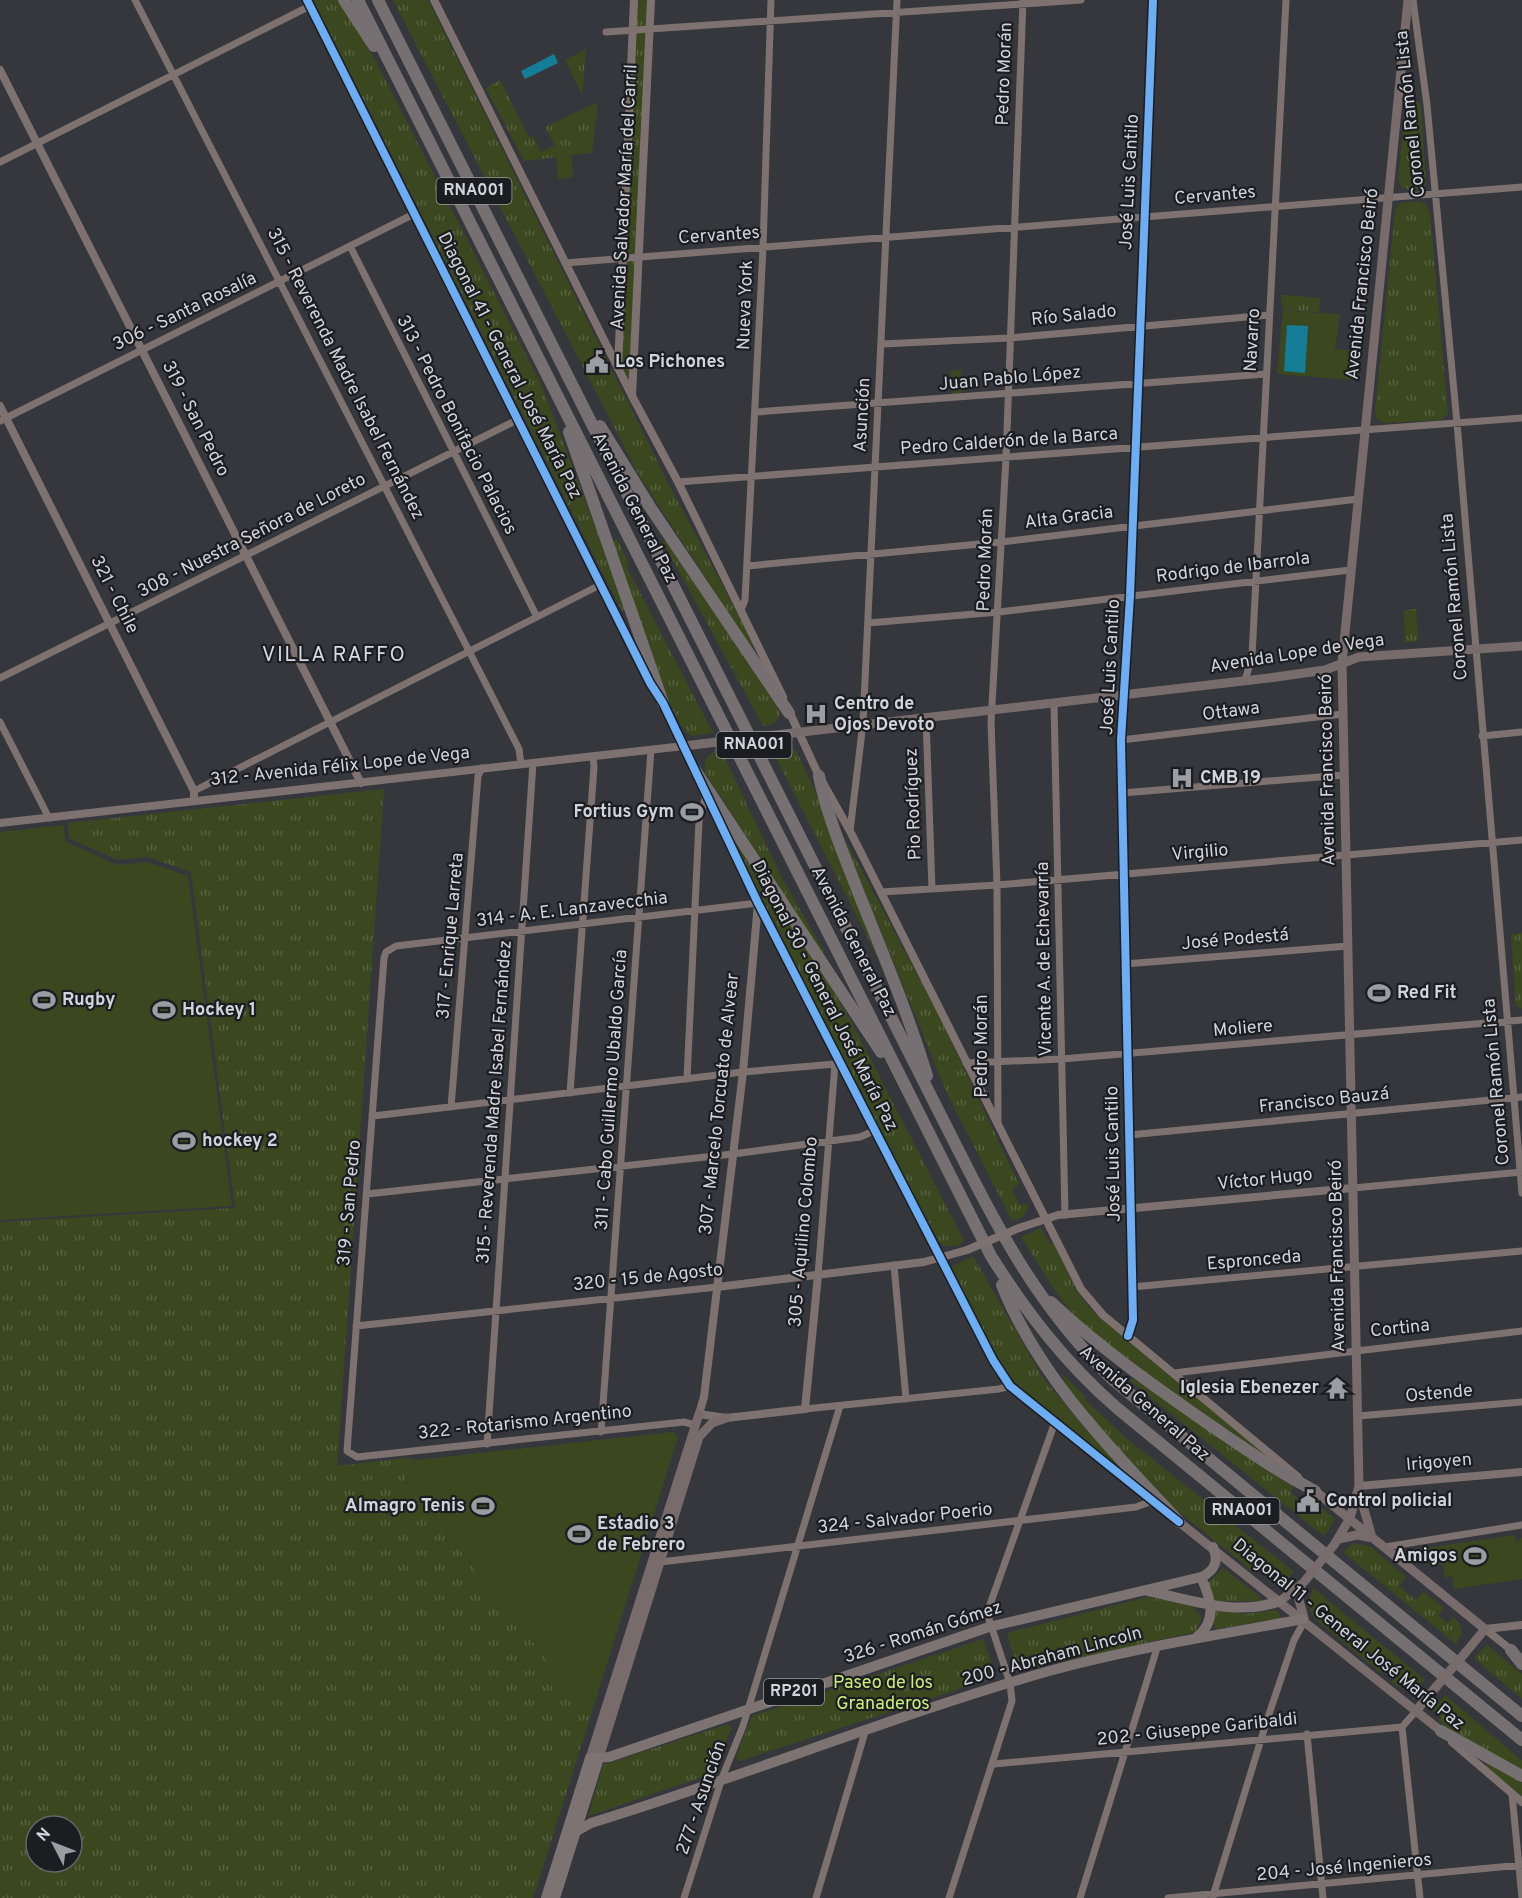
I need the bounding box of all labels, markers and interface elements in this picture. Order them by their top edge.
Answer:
street label: Pedro Morán [992,22,1018,126]
street label: Coronel Ramón Lista [1391,29,1431,199]
street label: Avenida Salvador María del Carril [607,64,643,330]
street label: José Luis Cantilo [1115,113,1145,251]
road number: RNA001 [436,178,512,204]
street label: Cervantes [1173,181,1257,211]
street label: Avenida Francisco Beiró [1342,187,1384,381]
street label: Cervantes [677,222,761,250]
street label: 315 - Reverenda Madre Isabel Fernández [261,224,429,524]
street label: Diagonal 41 - General José María Paz [431,229,587,503]
street label: Nueva York [733,260,759,350]
street label: 306 - Santa Rosalía [109,267,261,357]
street label: Río Salado [1030,300,1118,332]
street label: Navarro [1240,308,1266,372]
street label: 313 - Pedro Bonifacio Palacios [391,311,521,539]
public building icon: Los Pichones [584,349,610,375]
place label: Los Pichones [615,351,725,374]
street label: 319 - San Pedro [156,357,234,481]
street label: Juan Pablo López [938,361,1082,397]
street label: Asunción [850,377,876,453]
street label: Pedro Calderón de la Barca [899,423,1119,461]
street label: Avenida General Paz [586,429,682,587]
street label: 308 - Nuestra Señora de Loreto [134,468,370,604]
street label: Alta Gracia [1023,501,1115,535]
street label: Pedro Morán [973,508,999,612]
street label: Coronel Ramón Lista [1436,512,1474,682]
street label: Rodrigo de Ibarrola [1155,547,1311,589]
street label: 321 - Chile [85,552,143,638]
street label: José Luis Cantilo [1096,598,1126,736]
street label: Avenida Lope de Vega [1208,629,1386,679]
district label: VILLA RAFFO [262,642,406,669]
street label: Avenida Francisco Beiró [1315,674,1341,866]
place label: Centro de Ojos Devoto [834,693,935,737]
street label: Ottawa [1201,697,1261,727]
hospital icon: Centro de Ojos Devoto [803,701,829,727]
road number: RNA001 [716,732,792,758]
street label: 312 - Avenida Félix Lope de Vega [209,742,471,792]
street label: Pio Rodríguez [901,747,927,861]
hospital icon: CMB 19 [1169,765,1195,791]
place label: CMB 19 [1200,767,1261,790]
sports icon: Fortius Gym [679,799,705,825]
place label: Fortius Gym [574,801,674,824]
street label: Virgilio [1171,839,1229,867]
street label: 317 - Enrique Larreta [432,852,470,1020]
street label: Diagonal 30 - General José María Paz [745,857,903,1135]
street label: Vicente A. de Echevarría [1032,861,1058,1057]
street label: Avenida General Paz [805,863,901,1021]
street label: 314 - A. E. Lanzavecchia [475,887,669,933]
street label: José Podestá [1180,924,1290,956]
street label: 315 - Reverenda Madre Isabel Fernández [472,939,518,1265]
street label: 311 - Cabo Guillermo Ubaldo García [591,949,633,1231]
street label: 307 - Marcelo Torcuato de Alvear [695,972,745,1236]
sports icon: Red Fit [1366,980,1392,1006]
place label: Red Fit [1397,982,1457,1005]
sports icon: Rugby [31,987,57,1013]
place label: Rugby [62,989,115,1012]
street label: Pedro Morán [971,994,994,1098]
sports icon: Hockey 1 [151,997,177,1023]
street label: Coronel Ramón Lista [1478,997,1516,1167]
place label: Hockey 1 [182,999,256,1022]
street label: Moliere [1212,1015,1274,1043]
street label: Francisco Bauzá [1258,1083,1390,1119]
street label: José Luis Cantilo [1101,1086,1127,1222]
sports icon: hockey 2 [171,1128,197,1154]
place label: hockey 2 [202,1130,278,1153]
street label: 305 - Aquilino Colombo [784,1136,824,1328]
street label: 319 - San Pedro [333,1139,367,1267]
street label: Avenida Francisco Beiró [1325,1160,1351,1352]
street label: Víctor Hugo [1216,1164,1314,1196]
street label: Espronceda [1206,1245,1302,1277]
street label: 320 - 15 de Agosto [572,1259,724,1297]
street label: Cortina [1369,1314,1431,1344]
street label: Avenida General Paz [1074,1341,1214,1467]
temple icon: Iglesia Ebenezer [1324,1375,1350,1401]
place label: Iglesia Ebenezer [1180,1377,1320,1400]
street label: Ostende [1404,1380,1474,1408]
street label: 322 - Rotarismo Argentino [417,1400,633,1446]
street label: Irigoyen [1405,1449,1473,1477]
public building icon: Control policial [1295,1488,1321,1514]
place label: Control policial [1326,1490,1452,1513]
sports icon: Almagro Tenis [470,1493,496,1519]
place label: Almagro Tenis [345,1495,465,1518]
street label: 324 - Salvador Poerio [816,1498,994,1540]
road number: RNA001 [1204,1498,1280,1524]
place label: Estadio 3 de Febrero [597,1513,686,1557]
sports icon: Estadio 3 de Febrero [566,1521,592,1547]
street label: Diagonal 11 - General José María Paz [1227,1534,1469,1736]
sports icon: Amigos [1462,1543,1488,1569]
place label: Amigos [1394,1545,1457,1568]
street label: 326 - Román Gómez [841,1597,1005,1669]
street label: 200 - Abraham Lincoln [959,1622,1145,1692]
park label: Paseo de los Granaderos [833,1672,933,1716]
road number: RP201 [764,1679,824,1705]
street label: 202 - Giuseppe Garibaldi [1095,1708,1299,1752]
street label: 277 - Asunción [672,1738,732,1858]
north arrow [24,1814,84,1874]
text: N [33,1824,56,1846]
street label: 204 - José Ingenieros [1255,1849,1433,1887]

